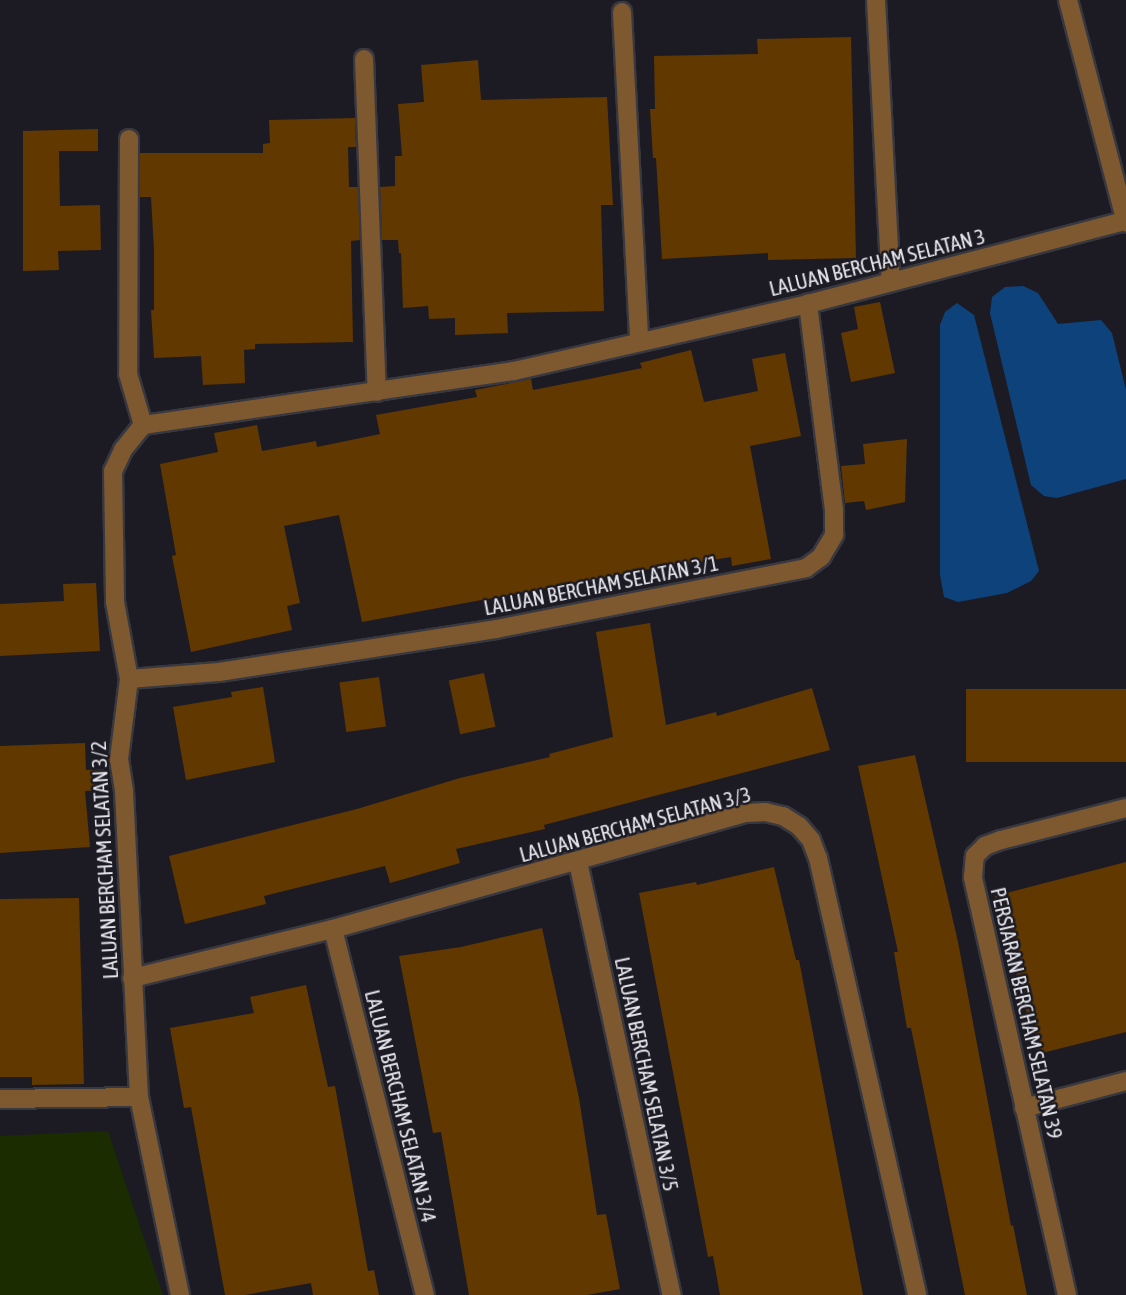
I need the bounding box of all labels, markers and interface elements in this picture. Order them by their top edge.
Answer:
street label: LALUAN BERCHAM SELATAN 3 [766,223,988,301]
street label: LALUAN BERCHAM SELATAN 3/1 [481,550,721,620]
street label: LALUAN BERCHAM SELATAN 3/2 [85,740,123,980]
street label: LALUAN BERCHAM SELATAN 3/3 [516,781,754,867]
street label: PERSIARAN BERCHAM SELATAN 39 [986,885,1068,1141]
street label: LALUAN BERCHAM SELATAN 3/5 [610,955,684,1193]
street label: LALUAN BERCHAM SELATAN 3/4 [360,987,442,1225]

